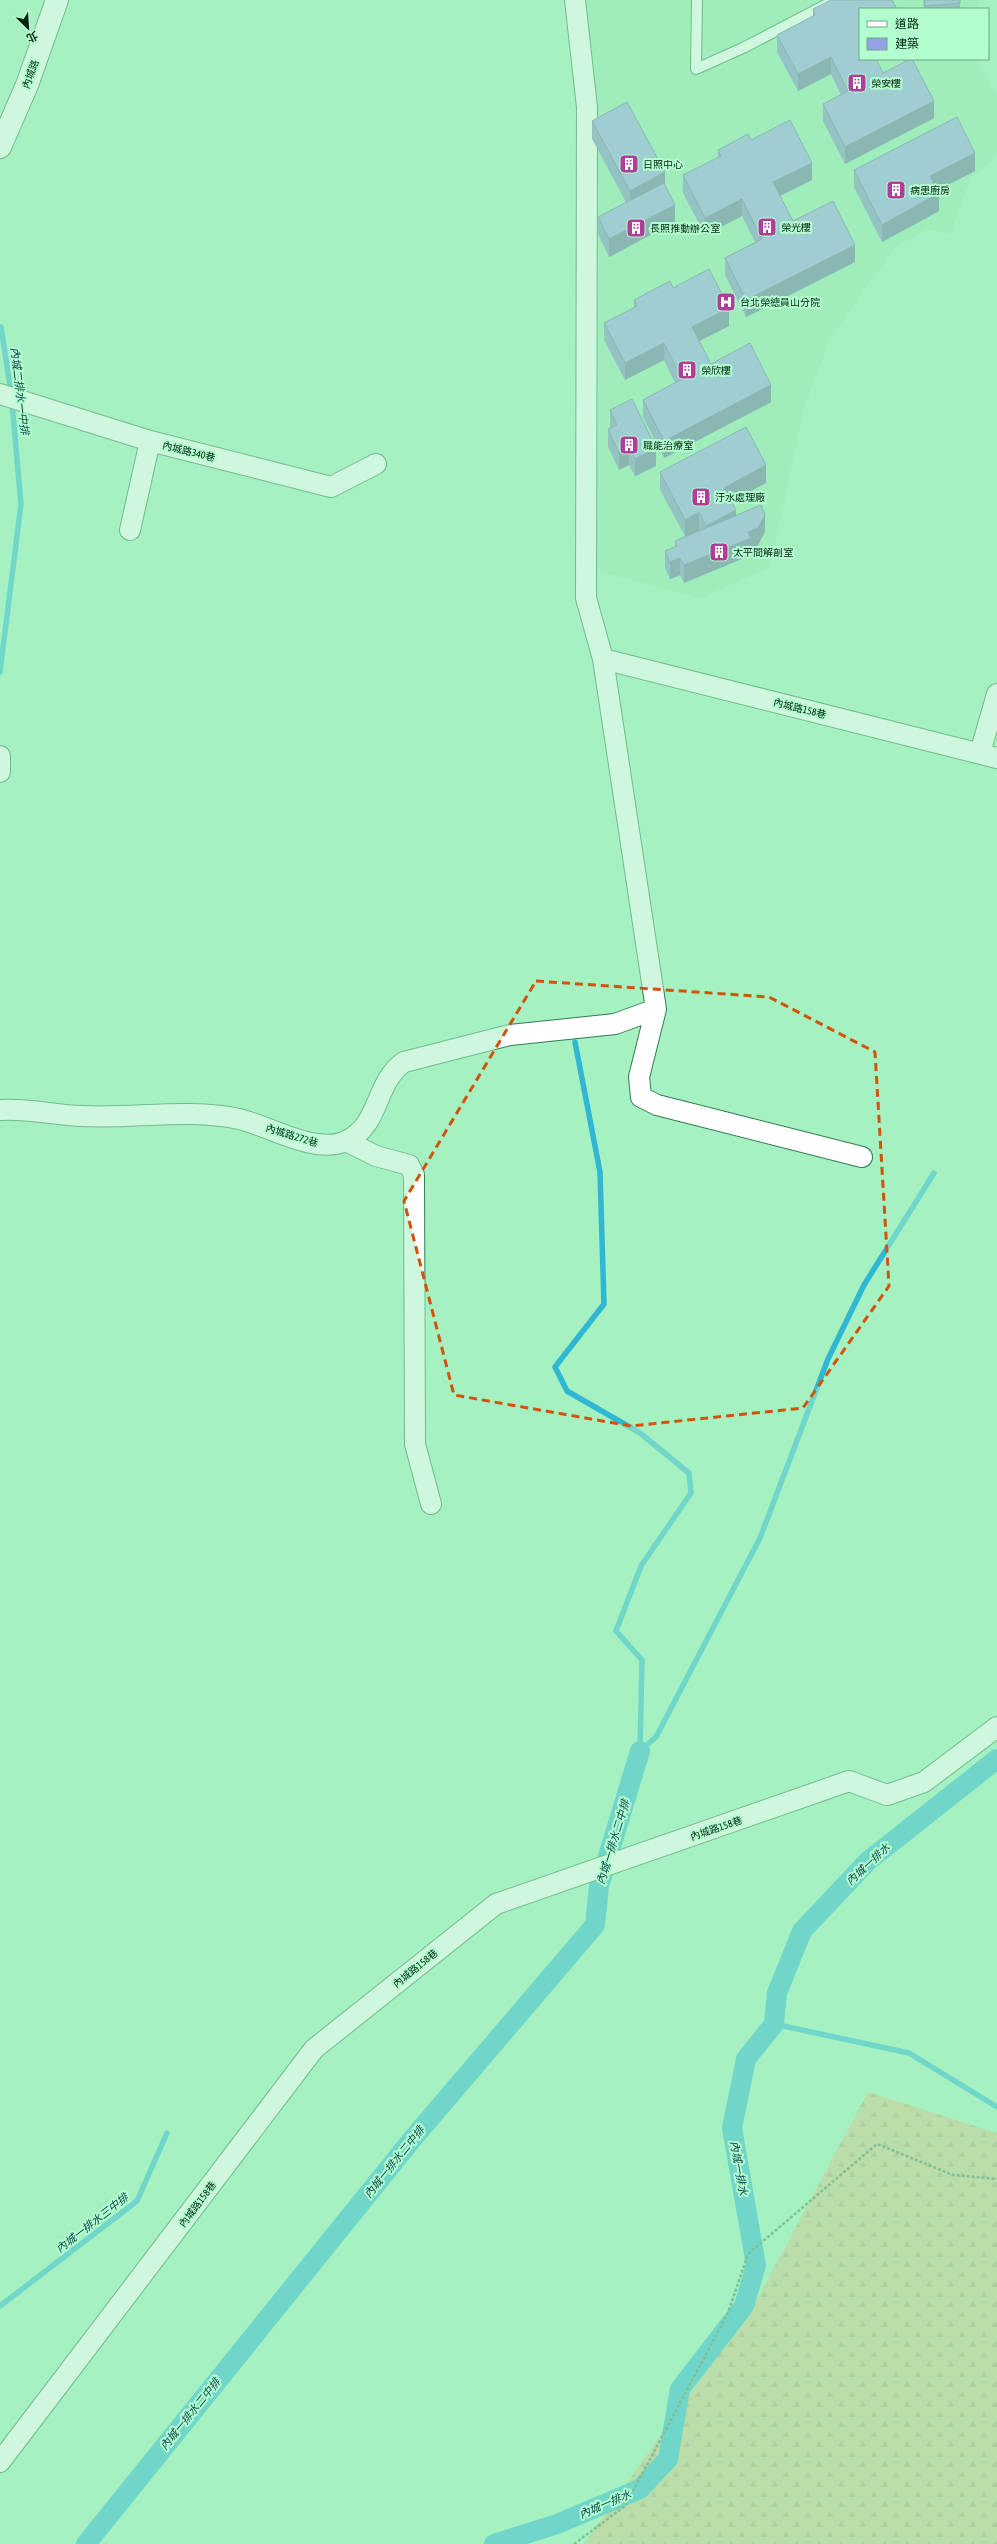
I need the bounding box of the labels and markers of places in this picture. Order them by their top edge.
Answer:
building icon: 榮安樓 [846,72,868,94]
place label: 榮安樓 [871,78,901,89]
building icon: 日照中心 [618,153,640,175]
place label: 日照中心 [643,159,683,170]
building icon: 病患廚房 [885,179,907,201]
place label: 病患廚房 [910,185,950,196]
building icon: 榮光樓 [756,216,778,238]
building icon: 長照推動辦公室 [625,217,647,239]
place label: 榮光樓 [781,222,811,233]
place label: 長照推動辦公室 [650,223,720,234]
hospital icon: 台北榮總員山分院 [715,291,737,313]
place label: 台北榮總員山分院 [740,297,820,308]
building icon: 榮欣樓 [676,359,698,381]
place label: 榮欣樓 [701,365,731,376]
building icon: 職能治療室 [618,434,640,456]
place label: 職能治療室 [643,440,693,451]
building icon: 汙水處理廠 [690,486,712,508]
place label: 汙水處理廠 [715,492,765,503]
building icon: 太平間解剖室 [708,541,730,563]
place label: 太平間解剖室 [733,547,793,558]

